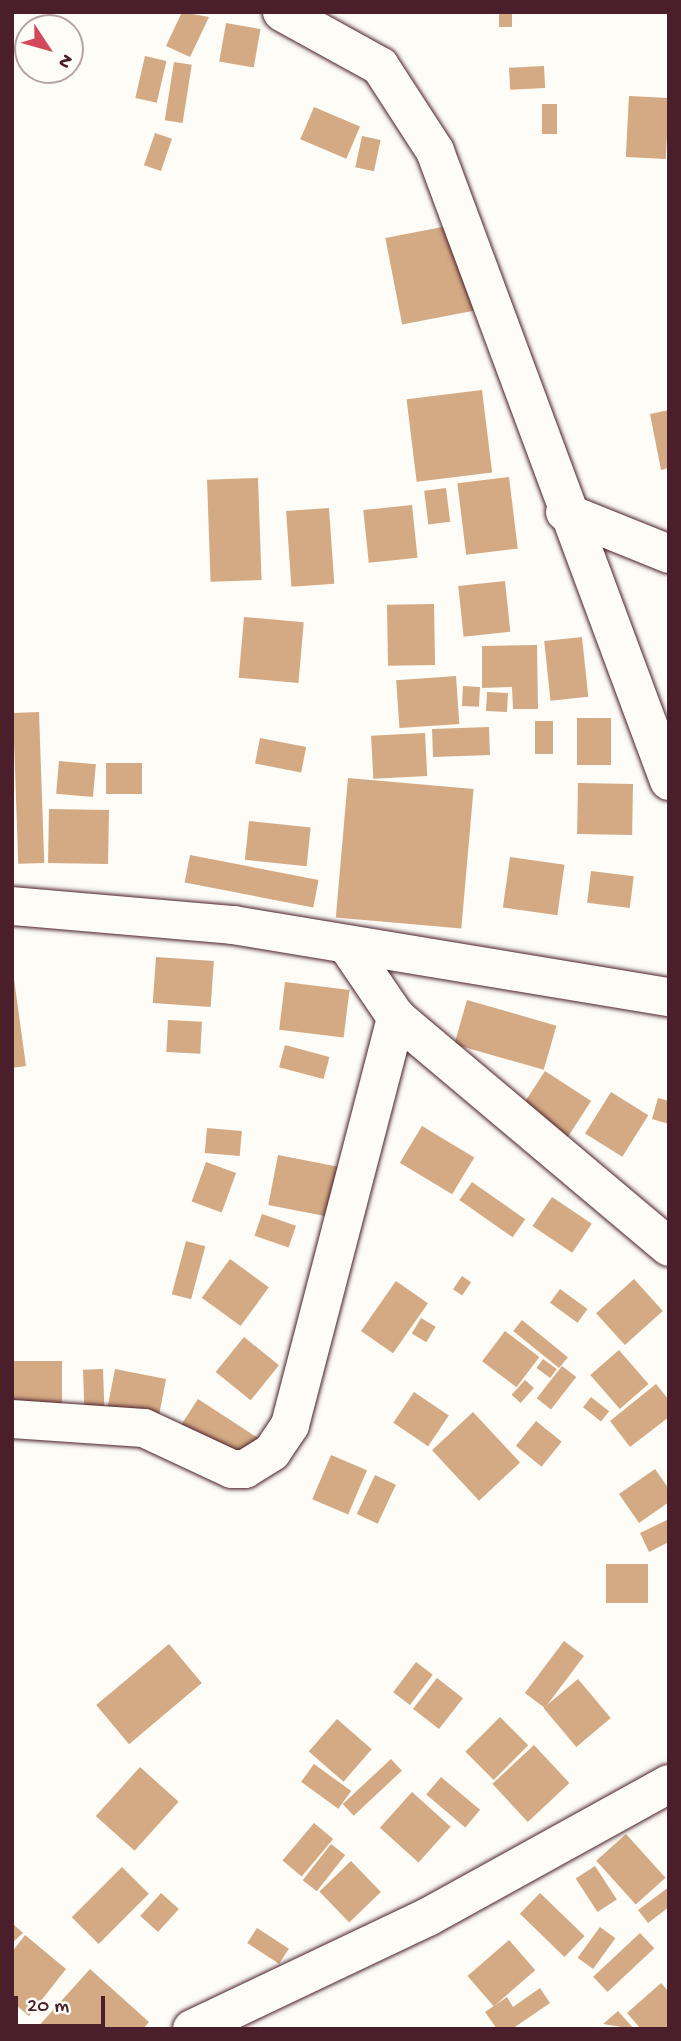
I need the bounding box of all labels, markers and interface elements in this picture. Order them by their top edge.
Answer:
north arrow [14,14,84,84]
text: N [52,49,78,72]
scale bar [18,1982,108,2026]
text: 20 m [27,1995,69,2020]

